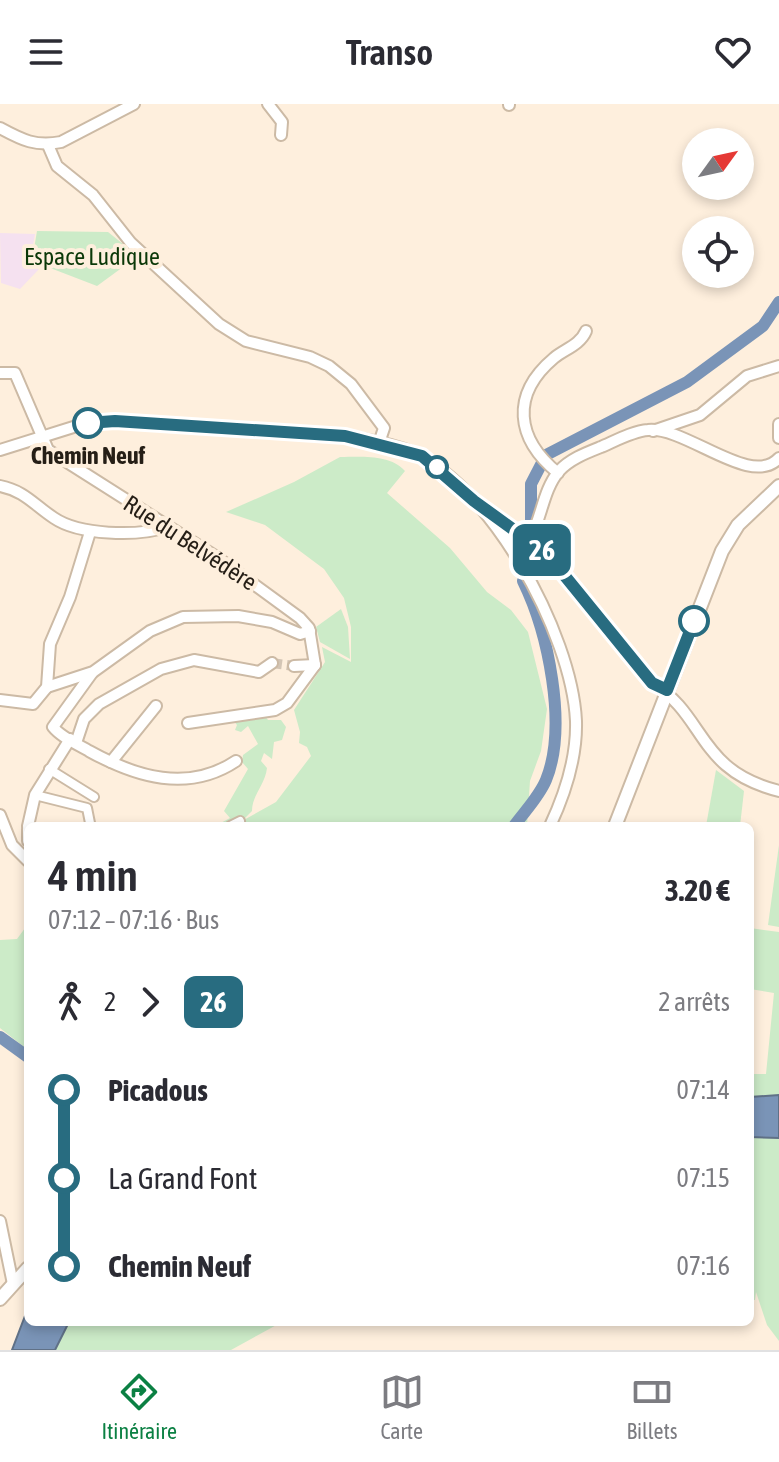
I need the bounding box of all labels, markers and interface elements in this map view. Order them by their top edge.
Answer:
icon: menu [24,30,68,74]
icon: heart [711,30,755,74]
text: Transo [346,31,433,73]
north arrow [682,128,754,200]
map controls [682,128,754,288]
button: locate [682,216,754,288]
park label: Espace Ludique [24,243,160,270]
marker: Chemin Neuf [73,408,103,438]
place label: Chemin Neuf [31,442,146,469]
unlabelled marker [426,456,448,478]
street label: Rue du Belvédère [119,490,262,596]
line badge: 26 [506,524,578,576]
text: 26 [529,534,555,566]
unlabelled marker [679,606,709,636]
text: 4 min [48,850,138,900]
text: 3.20 € [665,873,730,907]
text: 07:12 – 07:16 · Bus [48,905,219,935]
icon: walk [48,980,92,1024]
icon: forward [128,980,172,1024]
text: 26 [200,986,227,1018]
text: 2 [104,987,116,1017]
text: 2 arrêts [658,987,730,1017]
text: Picadous [108,1073,208,1107]
text: 07:14 [676,1075,730,1105]
text: La Grand Font [108,1161,257,1195]
text: 07:15 [676,1163,730,1193]
text: Chemin Neuf [108,1249,251,1283]
text: 07:16 [676,1251,730,1281]
tab: Itinéraire [101,1370,177,1444]
tab: Carte [380,1370,424,1444]
tab: Billets [627,1370,678,1444]

